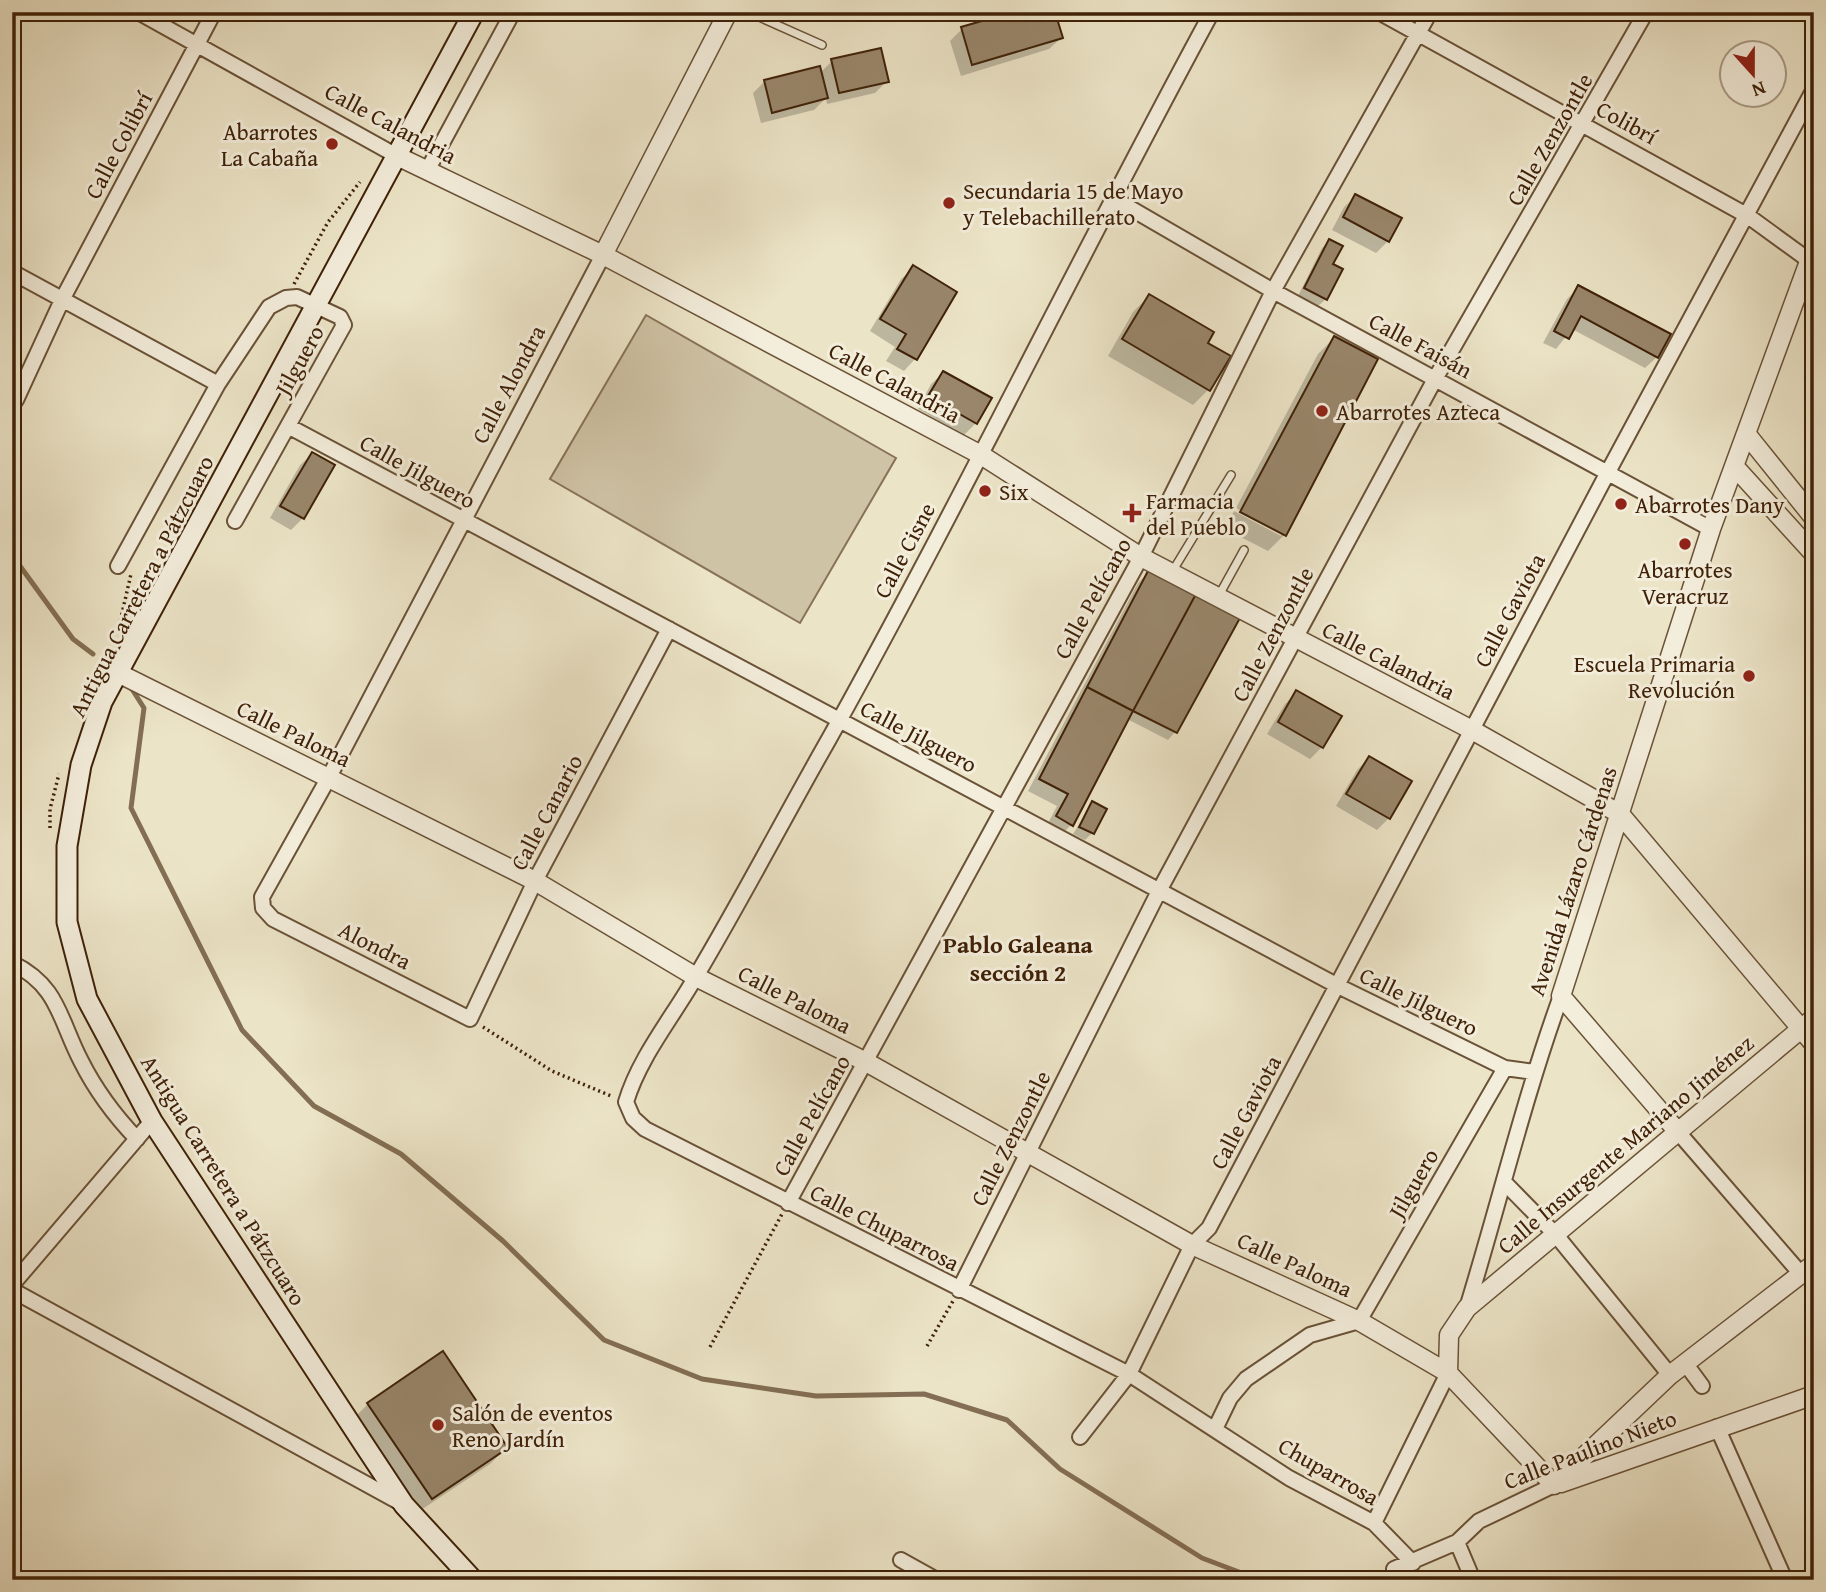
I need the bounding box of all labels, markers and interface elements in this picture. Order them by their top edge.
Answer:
north arrow [1717,38,1787,108]
street label: Calle Zenzontle [1498,67,1600,211]
street label: Calle Calandria [319,74,463,172]
text: N [1748,75,1770,105]
street label: Calle Colibrí [76,85,160,204]
street label: Colibrí [1591,92,1664,152]
place label: Abarrotes La Cabaña [221,115,318,174]
marker: Abarrotes La Cabaña [324,136,340,152]
place label: Secundaria 15 de Mayo y Telebachillerato [962,174,1183,233]
marker: Secundaria 15 de Mayo y Telebachillerato [941,195,957,211]
street label: Calle Faisán [1363,304,1479,386]
street label: Jilguero [265,319,332,404]
street label: Calle Alondra [463,319,553,449]
street label: Calle Calandria [823,333,967,431]
place label: Abarrotes Azteca [1336,395,1500,428]
marker: Abarrotes Azteca [1314,403,1330,419]
street label: Calle Jilguero [354,426,482,516]
street label: Antigua Carretera a Pátzcuaro [60,449,222,723]
place label: Six [999,475,1029,508]
marker: Six [977,483,993,499]
place label: Farmacia del Pueblo [1146,484,1246,543]
place label: Abarrotes Dany [1635,488,1785,521]
street label: Calle Cisne [865,496,943,604]
marker: Abarrotes Dany [1613,496,1629,512]
marker: Farmacia del Pueblo [1124,505,1140,521]
street label: Calle Pelícano [1045,531,1139,665]
marker: Abarrotes Veracruz [1677,536,1693,552]
street label: Calle Gaviota [1465,547,1553,673]
place label: Abarrotes Veracruz [1637,553,1733,612]
street label: Calle Zenzontle [1223,561,1321,707]
street label: Calle Calandria [1317,612,1461,708]
place label: Escuela Primaria Revolución [1574,647,1735,706]
marker: Escuela Primaria Revolución [1741,668,1757,684]
street label: Calle Paloma [231,691,357,775]
street label: Calle Jilguero [855,691,983,781]
street label: Calle Canario [502,748,590,876]
street label: Avenida Lázaro Cárdenas [1519,762,1625,1000]
street label: Alondra [333,913,417,977]
district label: Pablo Galeana sección 2 [943,927,1094,990]
street label: Calle Paloma [733,956,858,1042]
street label: Calle Jilguero [1354,958,1484,1044]
street label: Calle Insurgente Mariano Jiménez [1490,1027,1760,1261]
street label: Antigua Carretera a Pátzcuaro [133,1048,315,1312]
street label: Calle Pelícano [764,1048,858,1182]
street label: Calle Gaviota [1201,1049,1289,1175]
street label: Calle Zenzontle [962,1065,1058,1211]
street label: Jilguero [1378,1142,1446,1227]
street label: Calle Chuparrosa [805,1175,965,1279]
street label: Calle Paloma [1232,1223,1358,1305]
place label: Salón de eventos Reno Jardín [452,1396,613,1455]
street label: Calle Paulino Nieto [1499,1401,1681,1497]
marker: Salón de eventos Reno Jardín [430,1417,446,1433]
street label: Chuparrosa [1272,1429,1386,1513]

